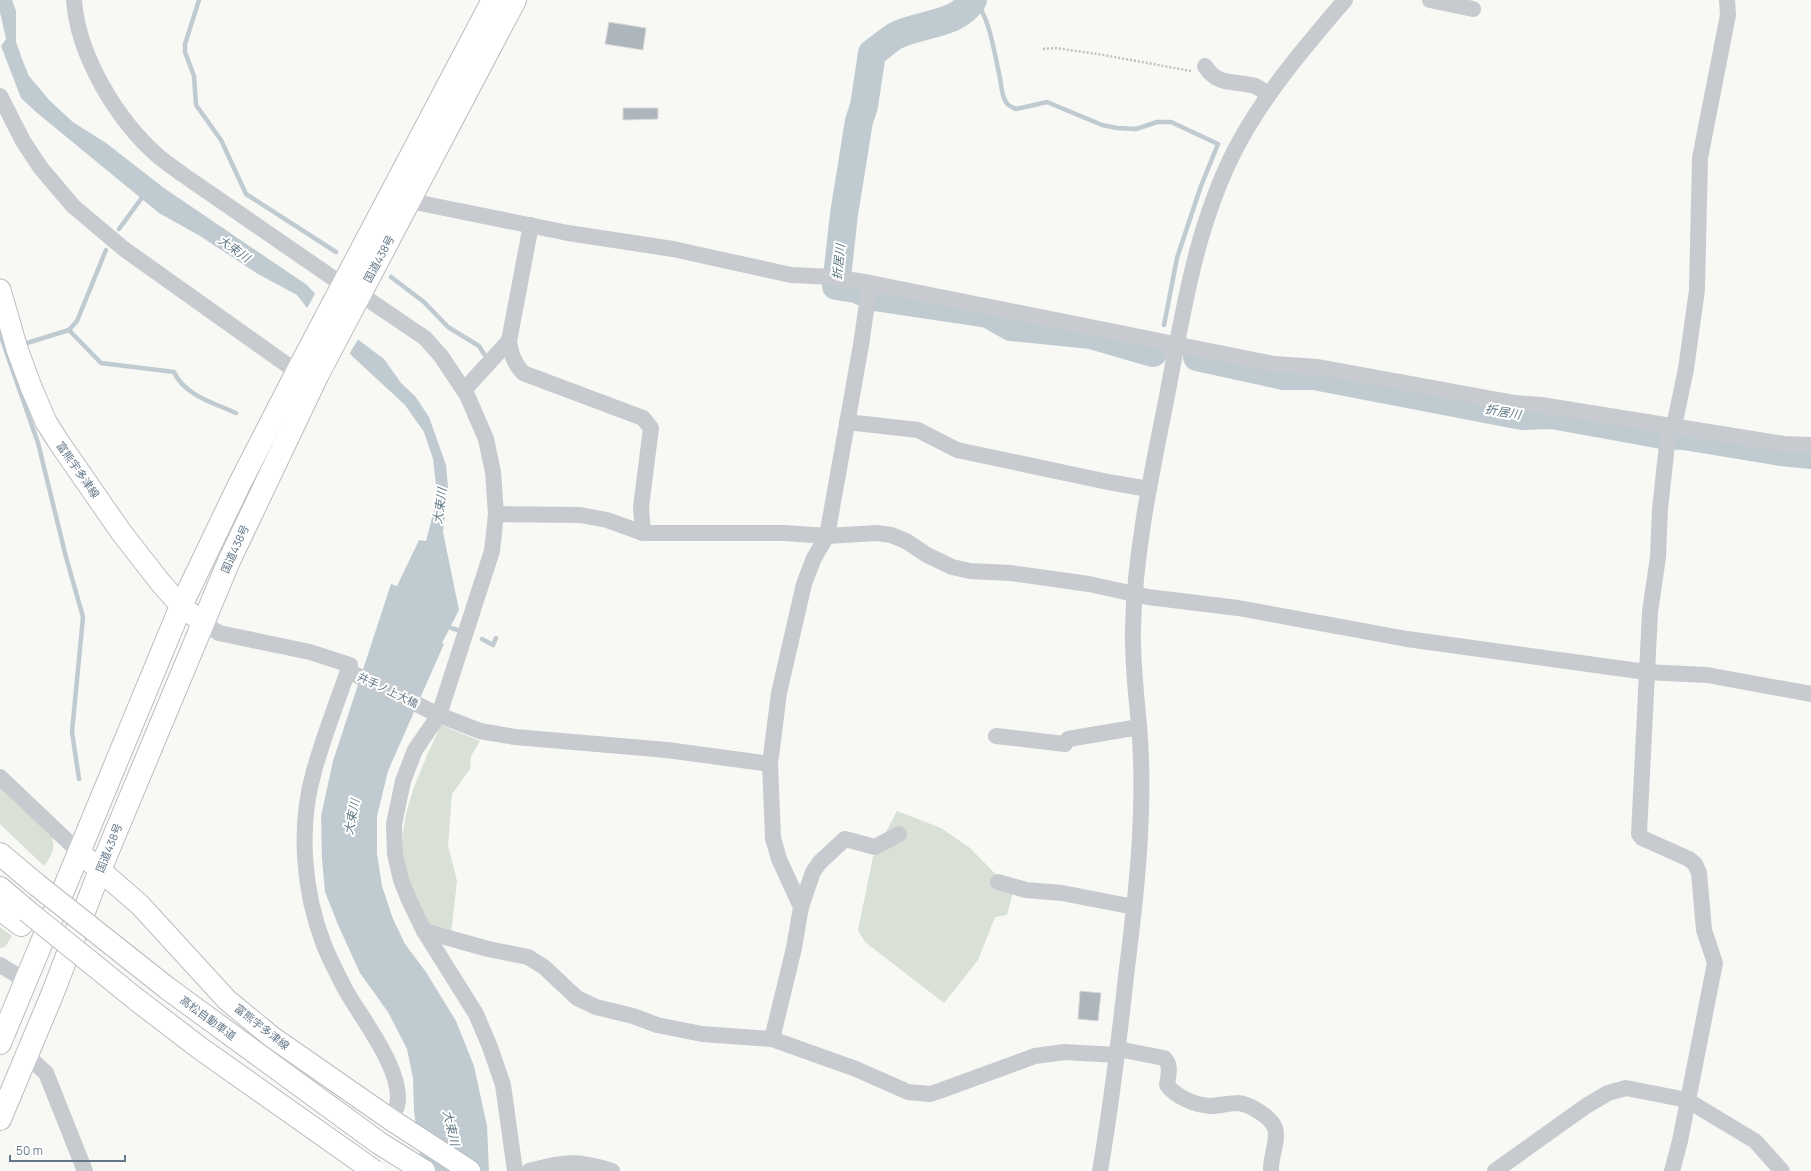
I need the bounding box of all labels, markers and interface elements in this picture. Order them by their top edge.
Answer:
water label: 大束川 [215,231,256,267]
street label: 国道438号 [360,232,397,285]
water label: 折居川 [828,241,849,281]
water label: 折居川 [1484,400,1524,423]
street label: 富熊宇多津線 [53,438,103,501]
water label: 大束川 [429,485,451,525]
street label: 国道438号 [217,522,252,576]
street label: 井手ノ上大橋 [355,668,421,711]
water label: 大束川 [340,796,364,836]
street label: 国道438号 [92,821,125,875]
street label: 高松自動車道 [177,992,239,1043]
street label: 富熊宇多津線 [232,1000,293,1053]
water label: 大束川 [439,1108,464,1149]
scale bar [10,1137,125,1163]
text: 50 m [16,1142,43,1159]

